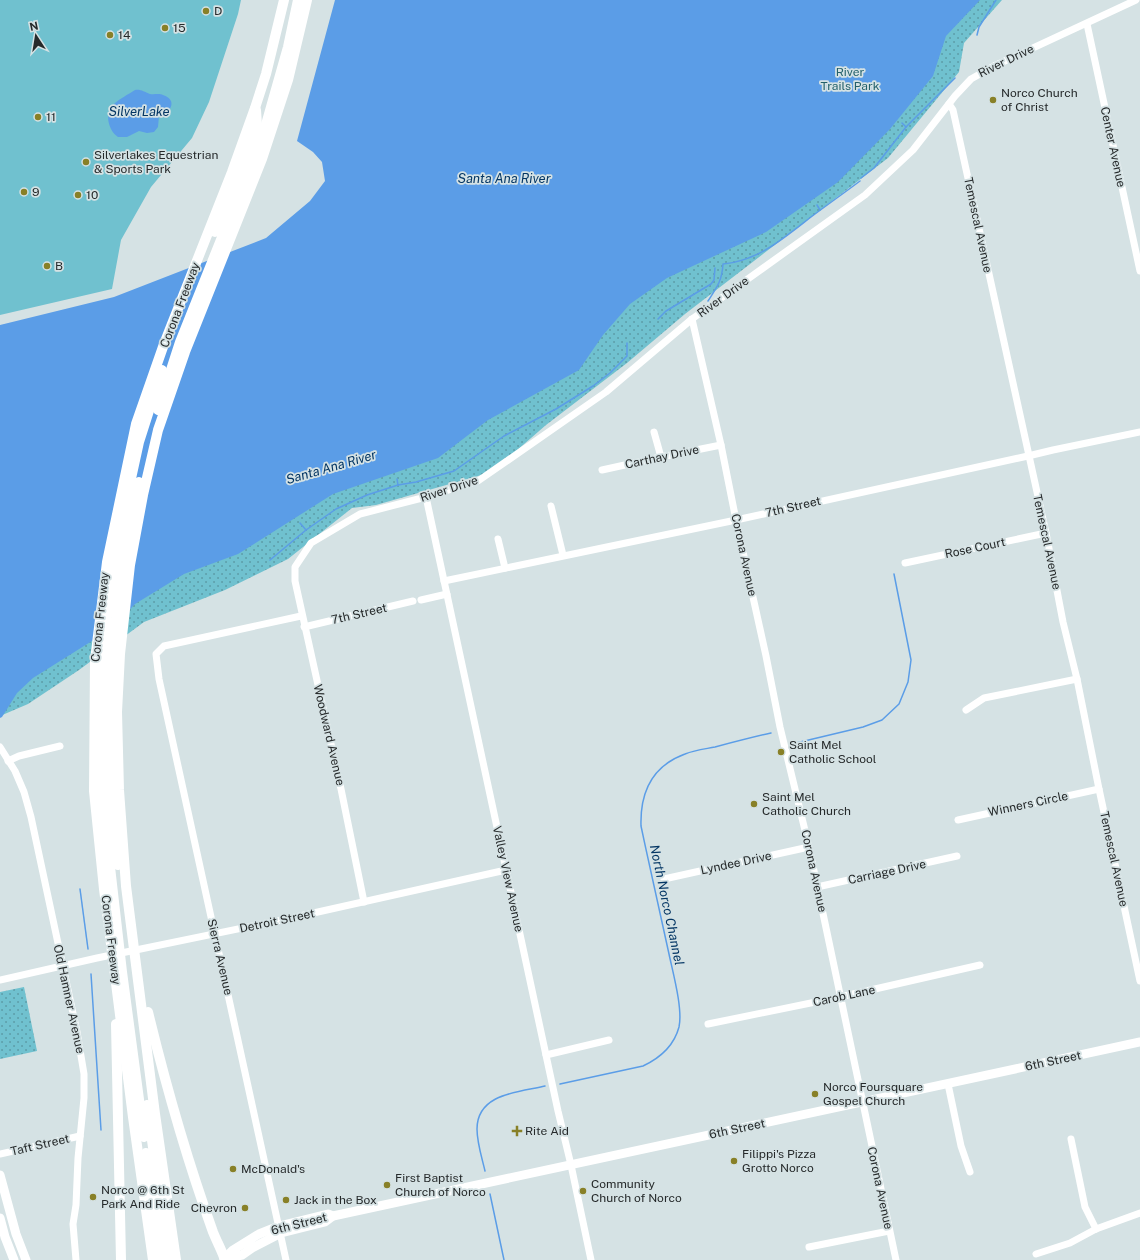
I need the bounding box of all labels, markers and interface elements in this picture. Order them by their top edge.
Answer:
place label: D [214,4,222,18]
marker: D [201,6,211,16]
north arrow [16,16,56,56]
text: N [28,19,39,33]
place label: 15 [173,21,186,35]
marker: 15 [160,23,170,33]
place label: 14 [118,28,131,42]
marker: 14 [105,30,115,40]
street label: River Drive [976,41,1036,80]
park label: River Trails Park [821,65,880,93]
place label: Norco Church of Christ [1001,86,1078,114]
marker: Norco Church of Christ [988,95,998,105]
water label: SilverLake [108,104,170,119]
street label: Center Avenue [1098,106,1128,189]
place label: 11 [46,110,56,124]
marker: 11 [33,112,43,122]
place label: Silverlakes Equestrian & Sports Park [94,148,218,176]
marker: Silverlakes Equestrian & Sports Park [81,157,91,167]
water label: Santa Ana River [457,171,551,186]
street label: Temescal Avenue [961,176,995,274]
place label: 9 [32,185,40,199]
marker: 9 [19,187,29,197]
place label: 10 [86,188,98,202]
marker: 10 [73,190,83,200]
place label: B [55,259,63,273]
street label: Corona Freeway [157,260,203,350]
marker: B [42,261,52,271]
street label: River Drive [695,274,752,320]
street label: Carthay Drive [624,442,700,472]
water label: Santa Ana River [284,447,378,487]
street label: River Drive [418,473,480,505]
street label: Temescal Avenue [1030,493,1064,591]
street label: 7th Street [764,494,823,520]
street label: Corona Avenue [728,512,760,598]
street label: Rose Court [943,535,1007,561]
street label: Corona Freeway [88,571,112,663]
street label: 7th Street [330,601,389,627]
street label: Woodward Avenue [311,683,347,787]
place label: Saint Mel Catholic School [789,738,877,766]
marker: Saint Mel Catholic School [776,747,786,757]
street label: Winners Circle [987,789,1069,819]
place label: Saint Mel Catholic Church [762,790,851,818]
marker: Saint Mel Catholic Church [749,799,759,809]
street label: Temescal Avenue [1097,810,1131,908]
street label: Valley View Avenue [490,825,526,933]
street label: Corona Avenue [798,828,830,914]
water label: North Norco Channel [647,843,687,967]
street label: Lyndee Drive [699,849,773,877]
street label: Carriage Drive [847,857,927,887]
street label: Corona Freeway [99,894,124,986]
street label: Detroit Street [238,906,316,936]
street label: Sierra Avenue [204,918,236,997]
street label: Old Hamner Avenue [51,943,87,1055]
street label: Carob Lane [812,983,877,1009]
street label: 6th Street [1024,1048,1083,1074]
place label: Norco Foursquare Gospel Church [823,1080,923,1108]
marker: Norco Foursquare Gospel Church [810,1089,820,1099]
street label: 6th Street [708,1116,767,1142]
place label: Rite Aid [525,1124,569,1138]
marker: Rite Aid [512,1126,522,1136]
street label: Taft Street [9,1131,71,1159]
street label: Corona Avenue [864,1145,896,1231]
place label: Filippi's Pizza Grotto Norco [742,1147,816,1175]
marker: Filippi's Pizza Grotto Norco [729,1156,739,1166]
place label: McDonald's [241,1162,305,1176]
marker: McDonald's [228,1164,238,1174]
place label: First Baptist Church of Norco [395,1171,486,1199]
place label: Community Church of Norco [591,1177,682,1205]
marker: First Baptist Church of Norco [382,1180,392,1190]
place label: Norco @ 6th St Park And Ride [101,1183,185,1211]
marker: Community Church of Norco [578,1186,588,1196]
marker: Norco @ 6th St Park And Ride [88,1192,98,1202]
place label: Jack in the Box [294,1193,377,1207]
marker: Jack in the Box [281,1195,291,1205]
place label: Chevron [191,1201,237,1215]
marker: Chevron [240,1203,250,1213]
street label: 6th Street [270,1210,329,1238]

